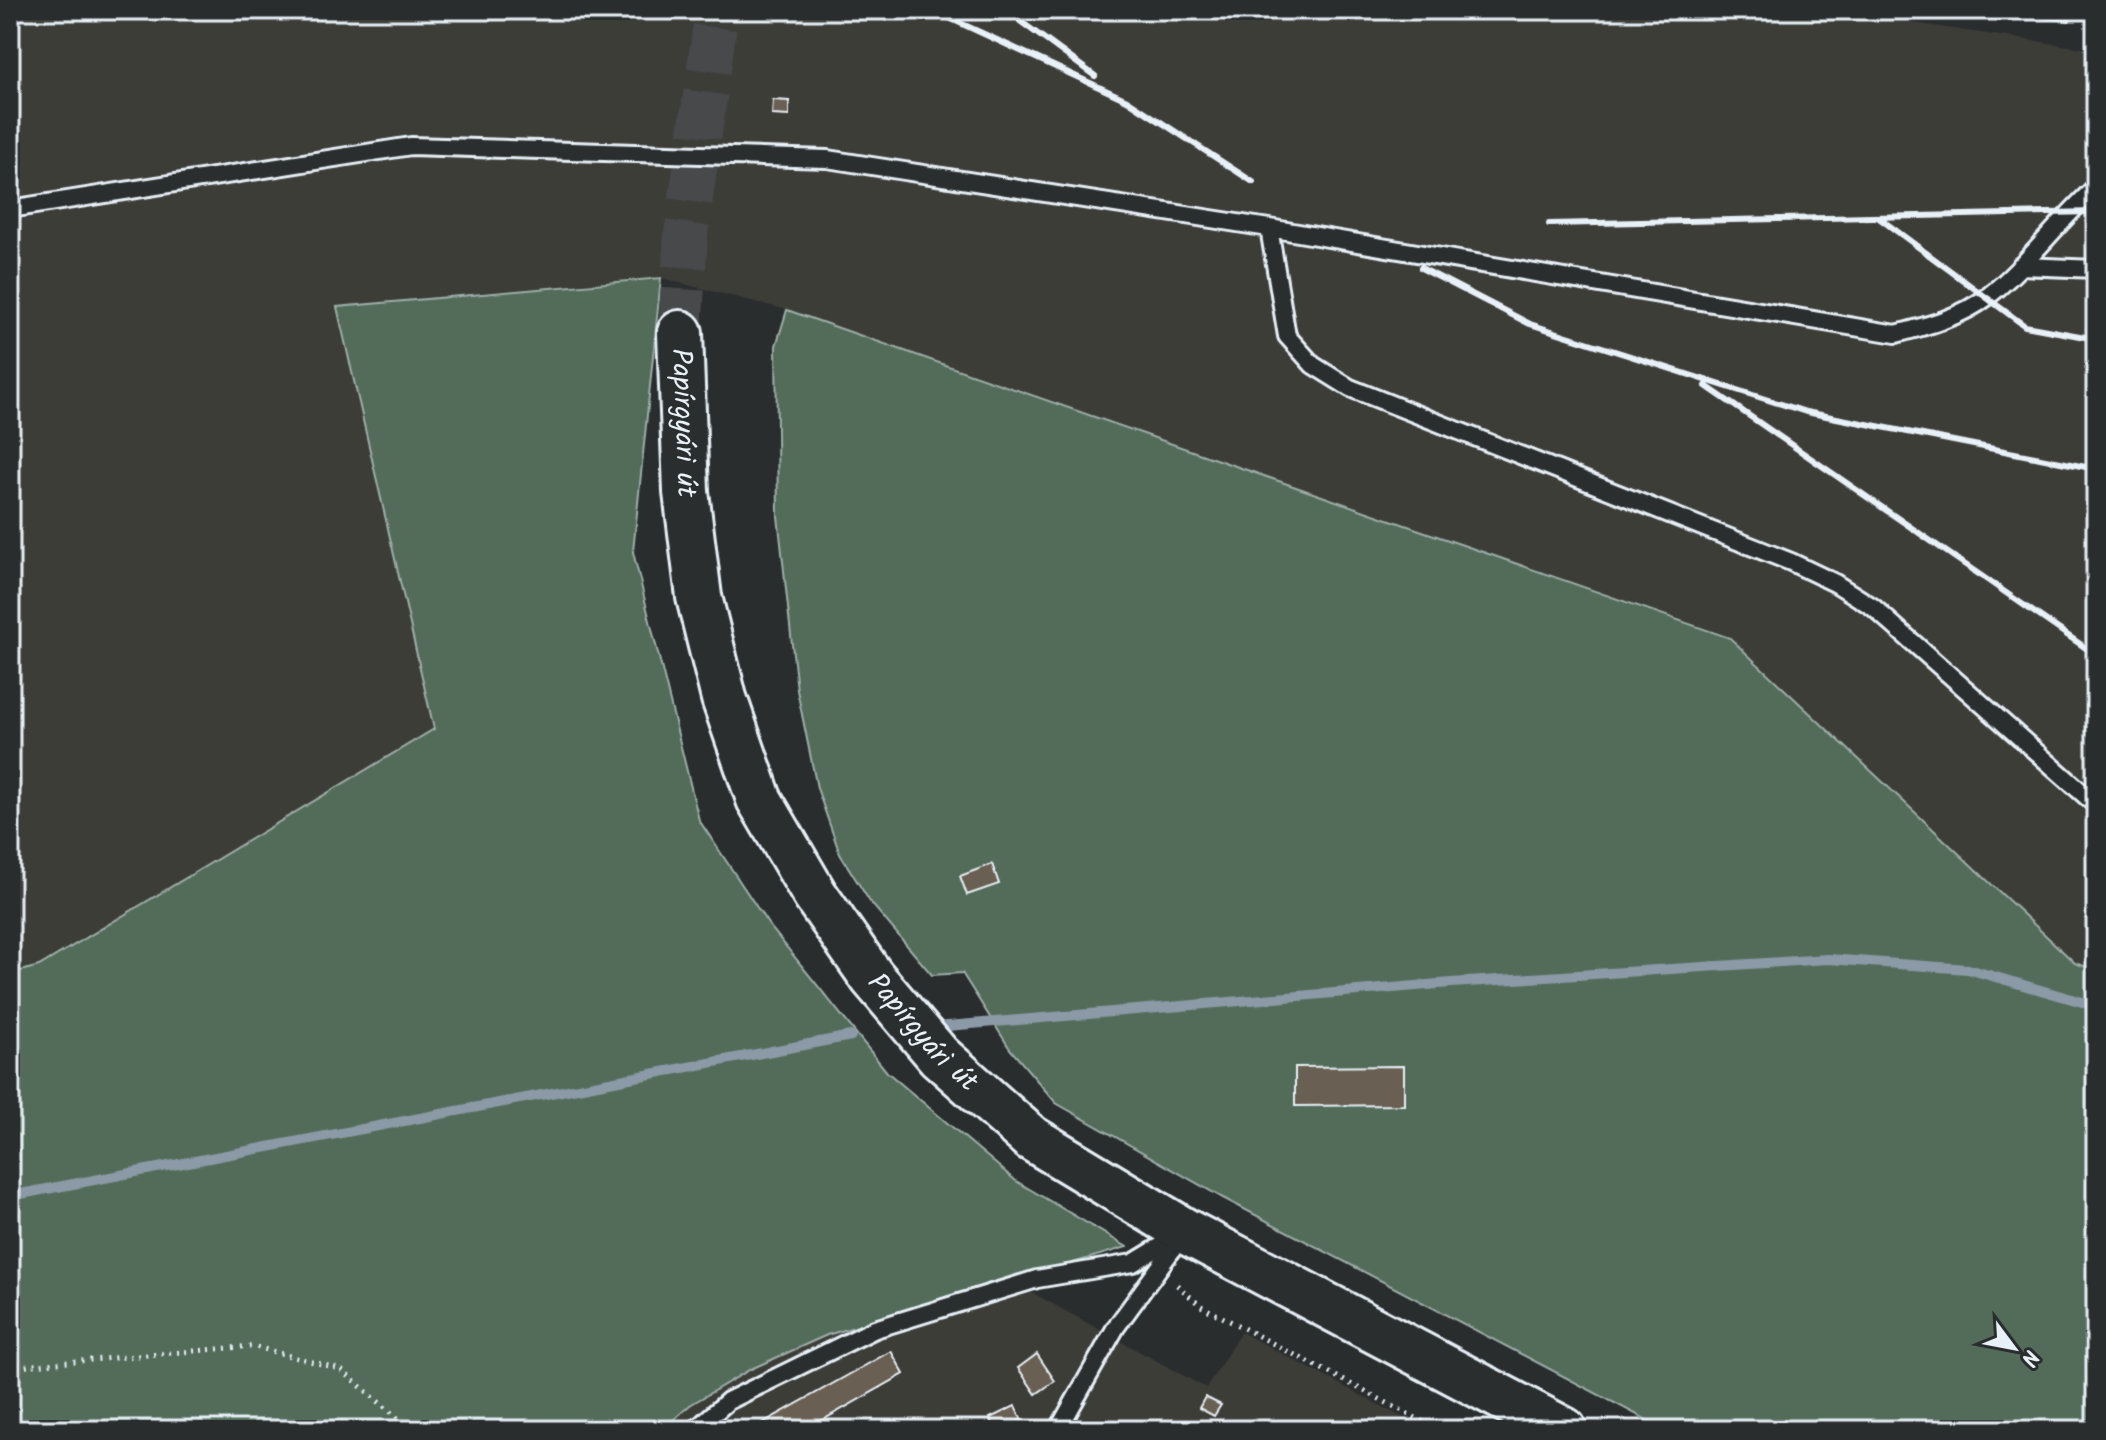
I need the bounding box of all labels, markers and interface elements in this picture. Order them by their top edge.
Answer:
street label: Papírgyári út [658,348,709,499]
street label: Papírgyári út [855,963,989,1104]
north arrow [1974,1308,2054,1388]
text: N [2010,1342,2047,1373]

